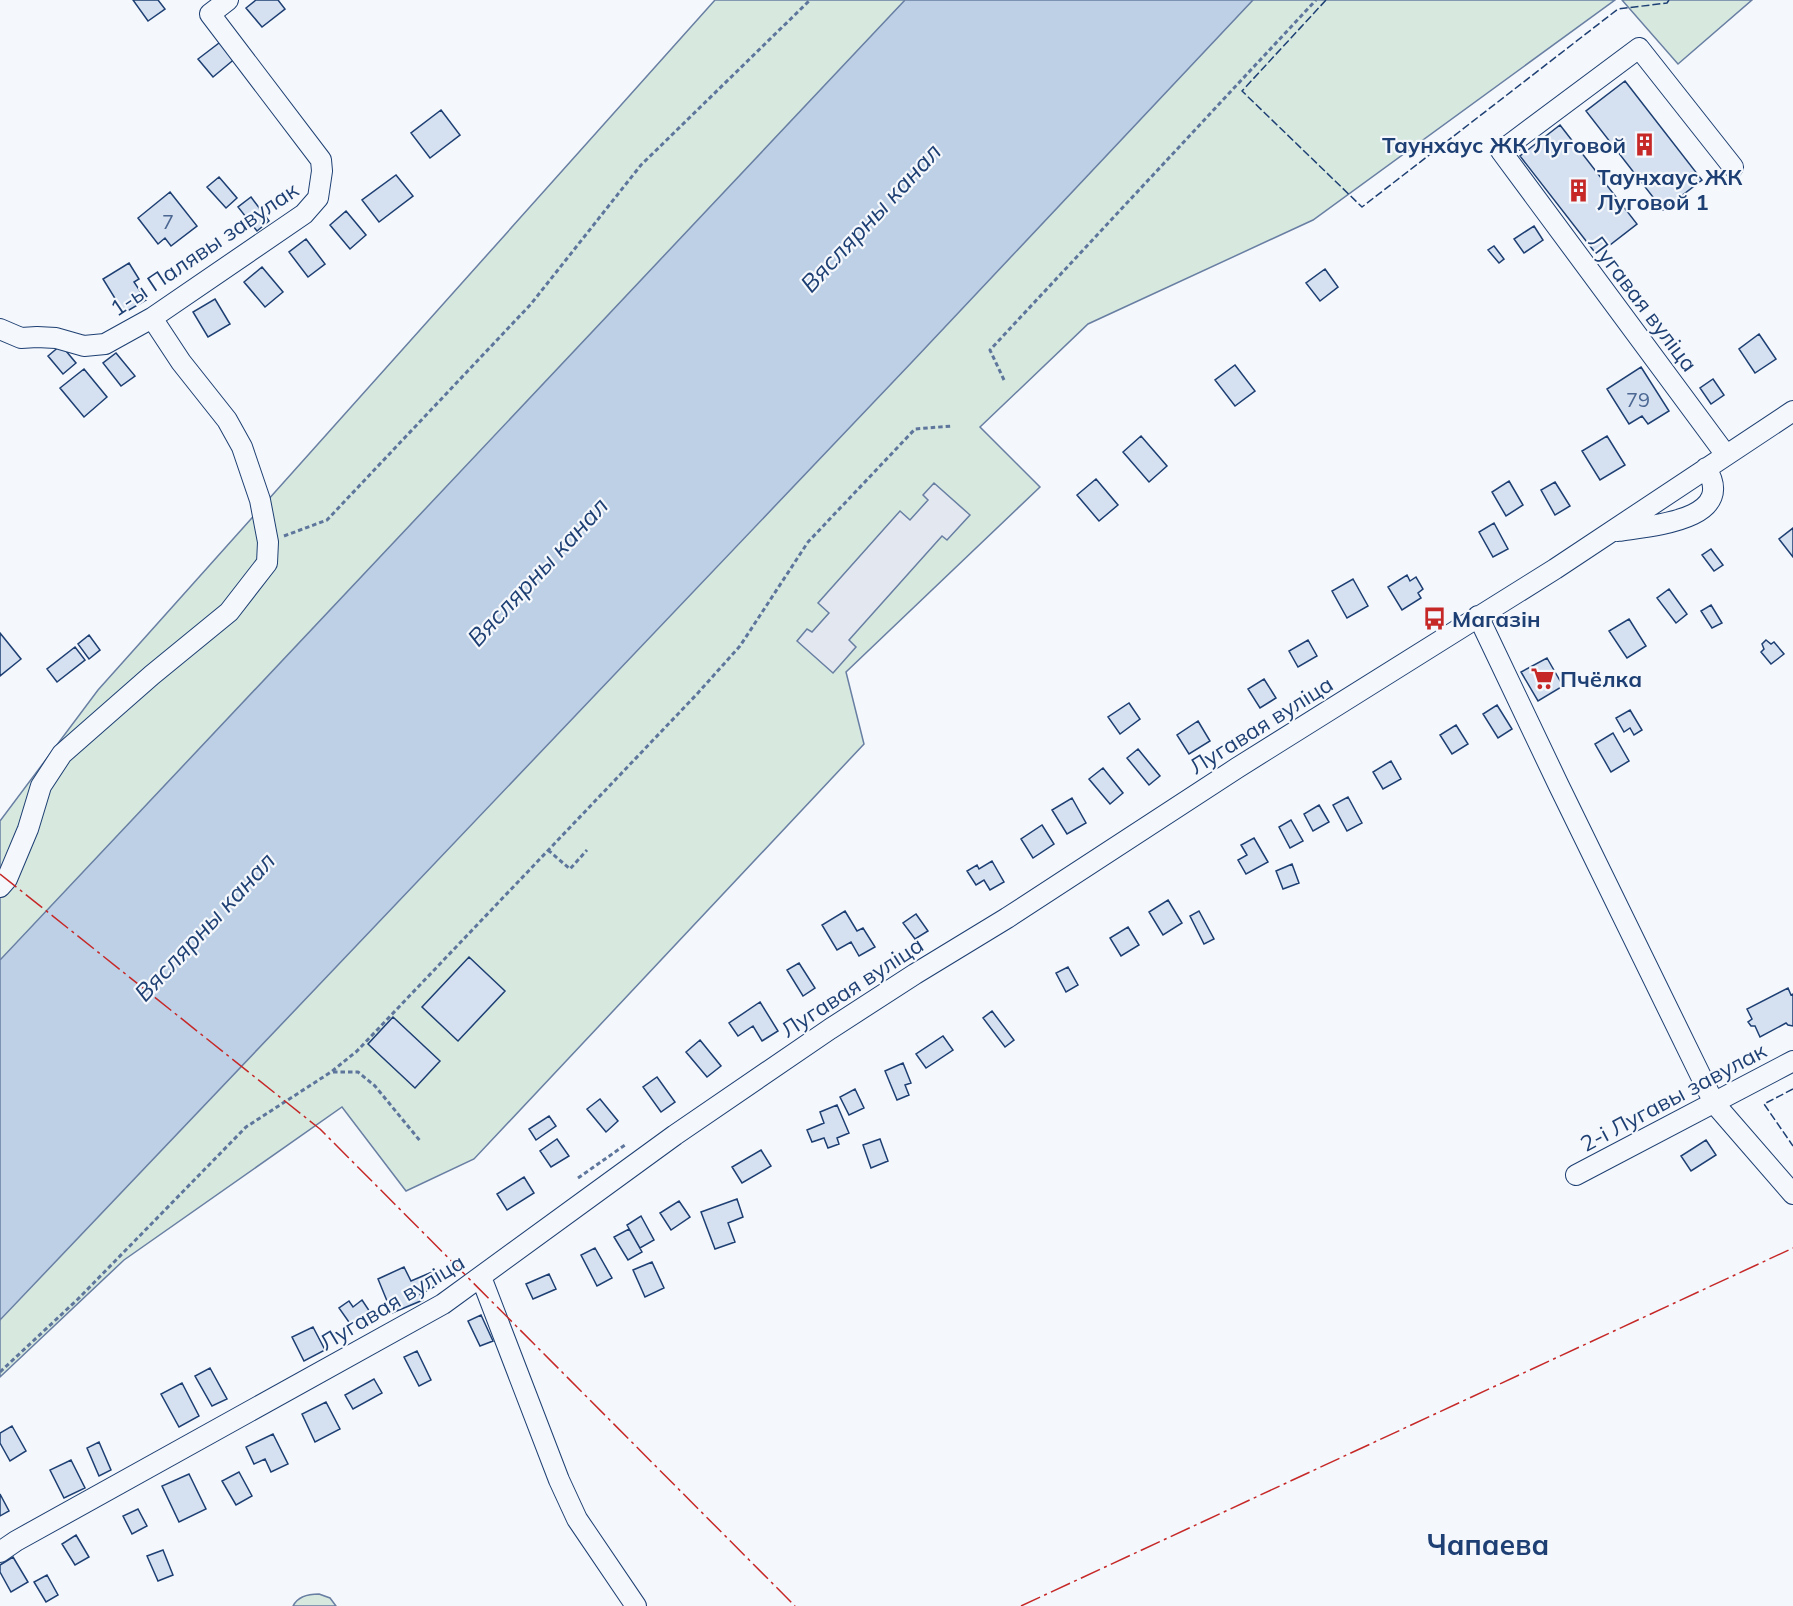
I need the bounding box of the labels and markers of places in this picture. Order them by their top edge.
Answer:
place label: Таунхаус ЖК Луговой [1382,131,1626,159]
building icon: Таунхаус ЖК Луговой [1631,132,1657,158]
place label: Таунхаус ЖК Луговой 1 [1597,163,1743,216]
building icon: Таунхаус ЖК Луговой 1 [1566,177,1592,203]
place label: Магазін [1452,605,1541,633]
bus stop icon: Магазін [1421,606,1447,632]
place label: Пчёлка [1560,665,1642,693]
supermarket icon: Пчёлка [1529,666,1555,692]

